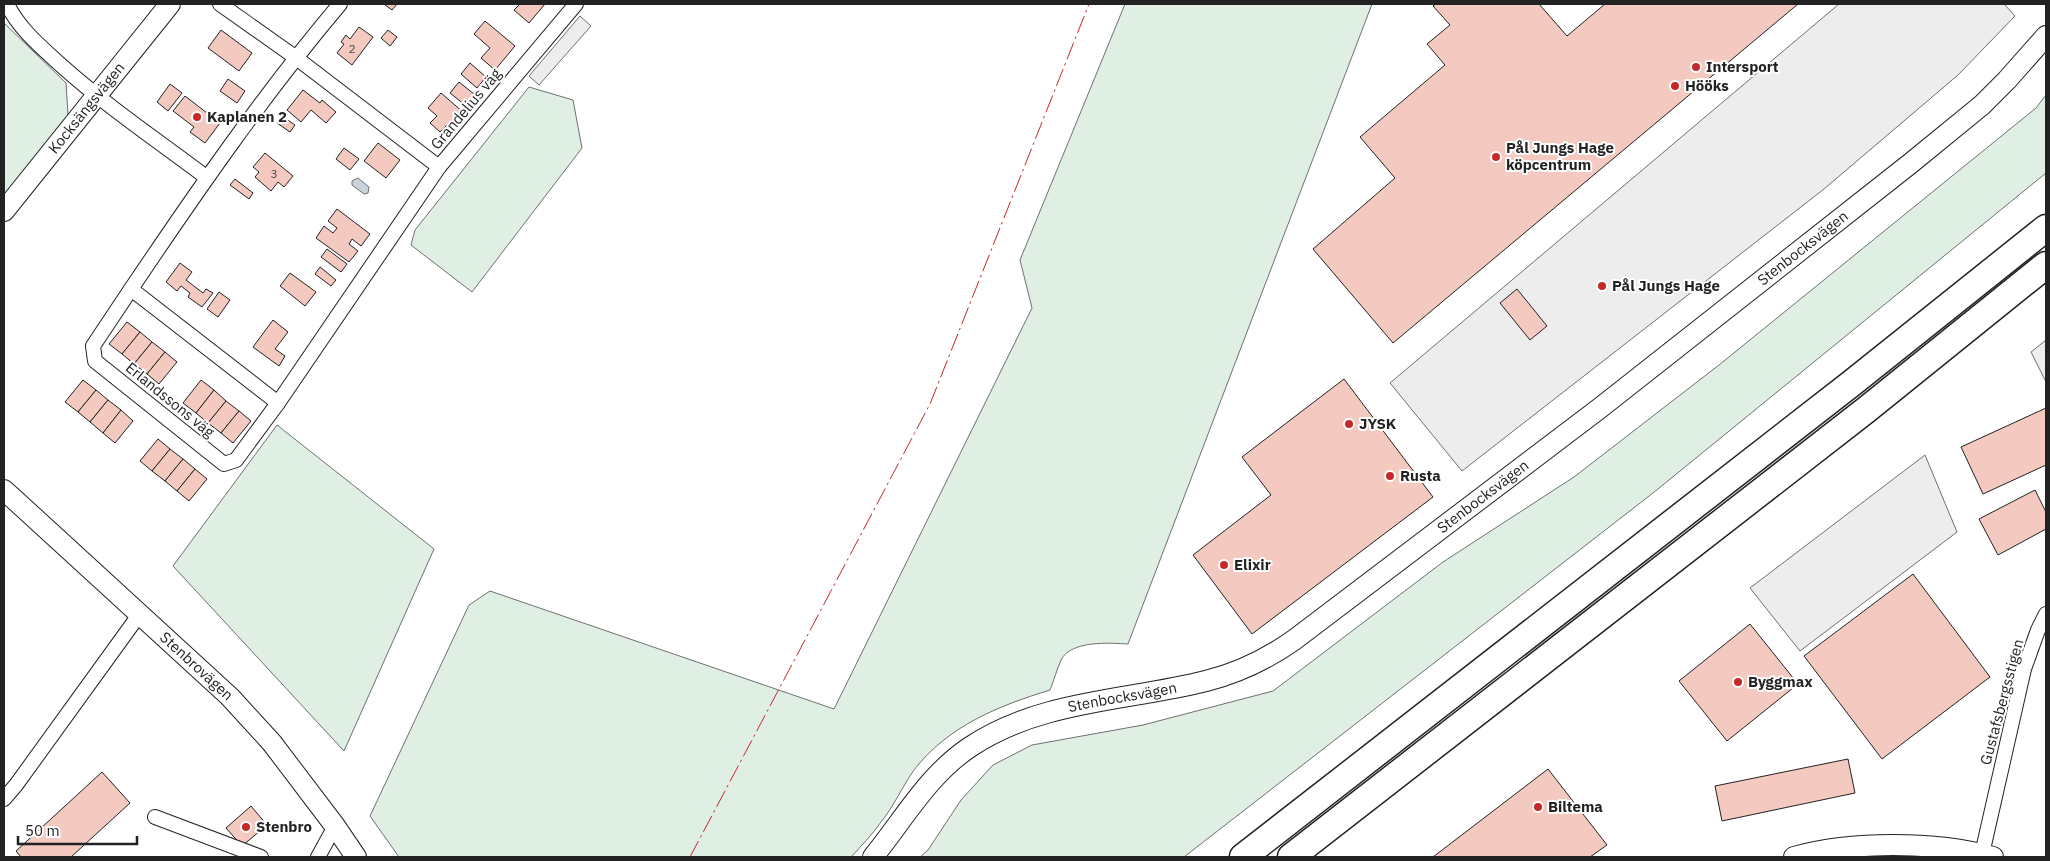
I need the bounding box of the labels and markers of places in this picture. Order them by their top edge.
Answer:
place label: Intersport [1706,57,1779,76]
marker: Intersport [1690,61,1702,73]
place label: Hööks [1685,76,1729,95]
marker: Hööks [1669,80,1681,92]
place label: Kaplanen 2 [207,107,287,126]
marker: Kaplanen 2 [191,111,203,123]
place label: Pål Jungs Hage köpcentrum [1506,138,1614,174]
marker: Pål Jungs Hage köpcentrum [1490,151,1502,163]
place label: Pål Jungs Hage [1612,276,1720,295]
marker: Pål Jungs Hage [1596,280,1608,292]
place label: JYSK [1359,414,1397,433]
marker: JYSK [1343,418,1355,430]
place label: Rusta [1400,466,1441,485]
marker: Rusta [1384,470,1396,482]
place label: Elixir [1234,555,1271,574]
marker: Elixir [1218,559,1230,571]
place label: Byggmax [1748,672,1813,691]
marker: Byggmax [1732,676,1744,688]
place label: Biltema [1548,797,1603,816]
marker: Biltema [1532,801,1544,813]
place label: Stenbro [256,817,312,836]
marker: Stenbro [240,821,252,833]

